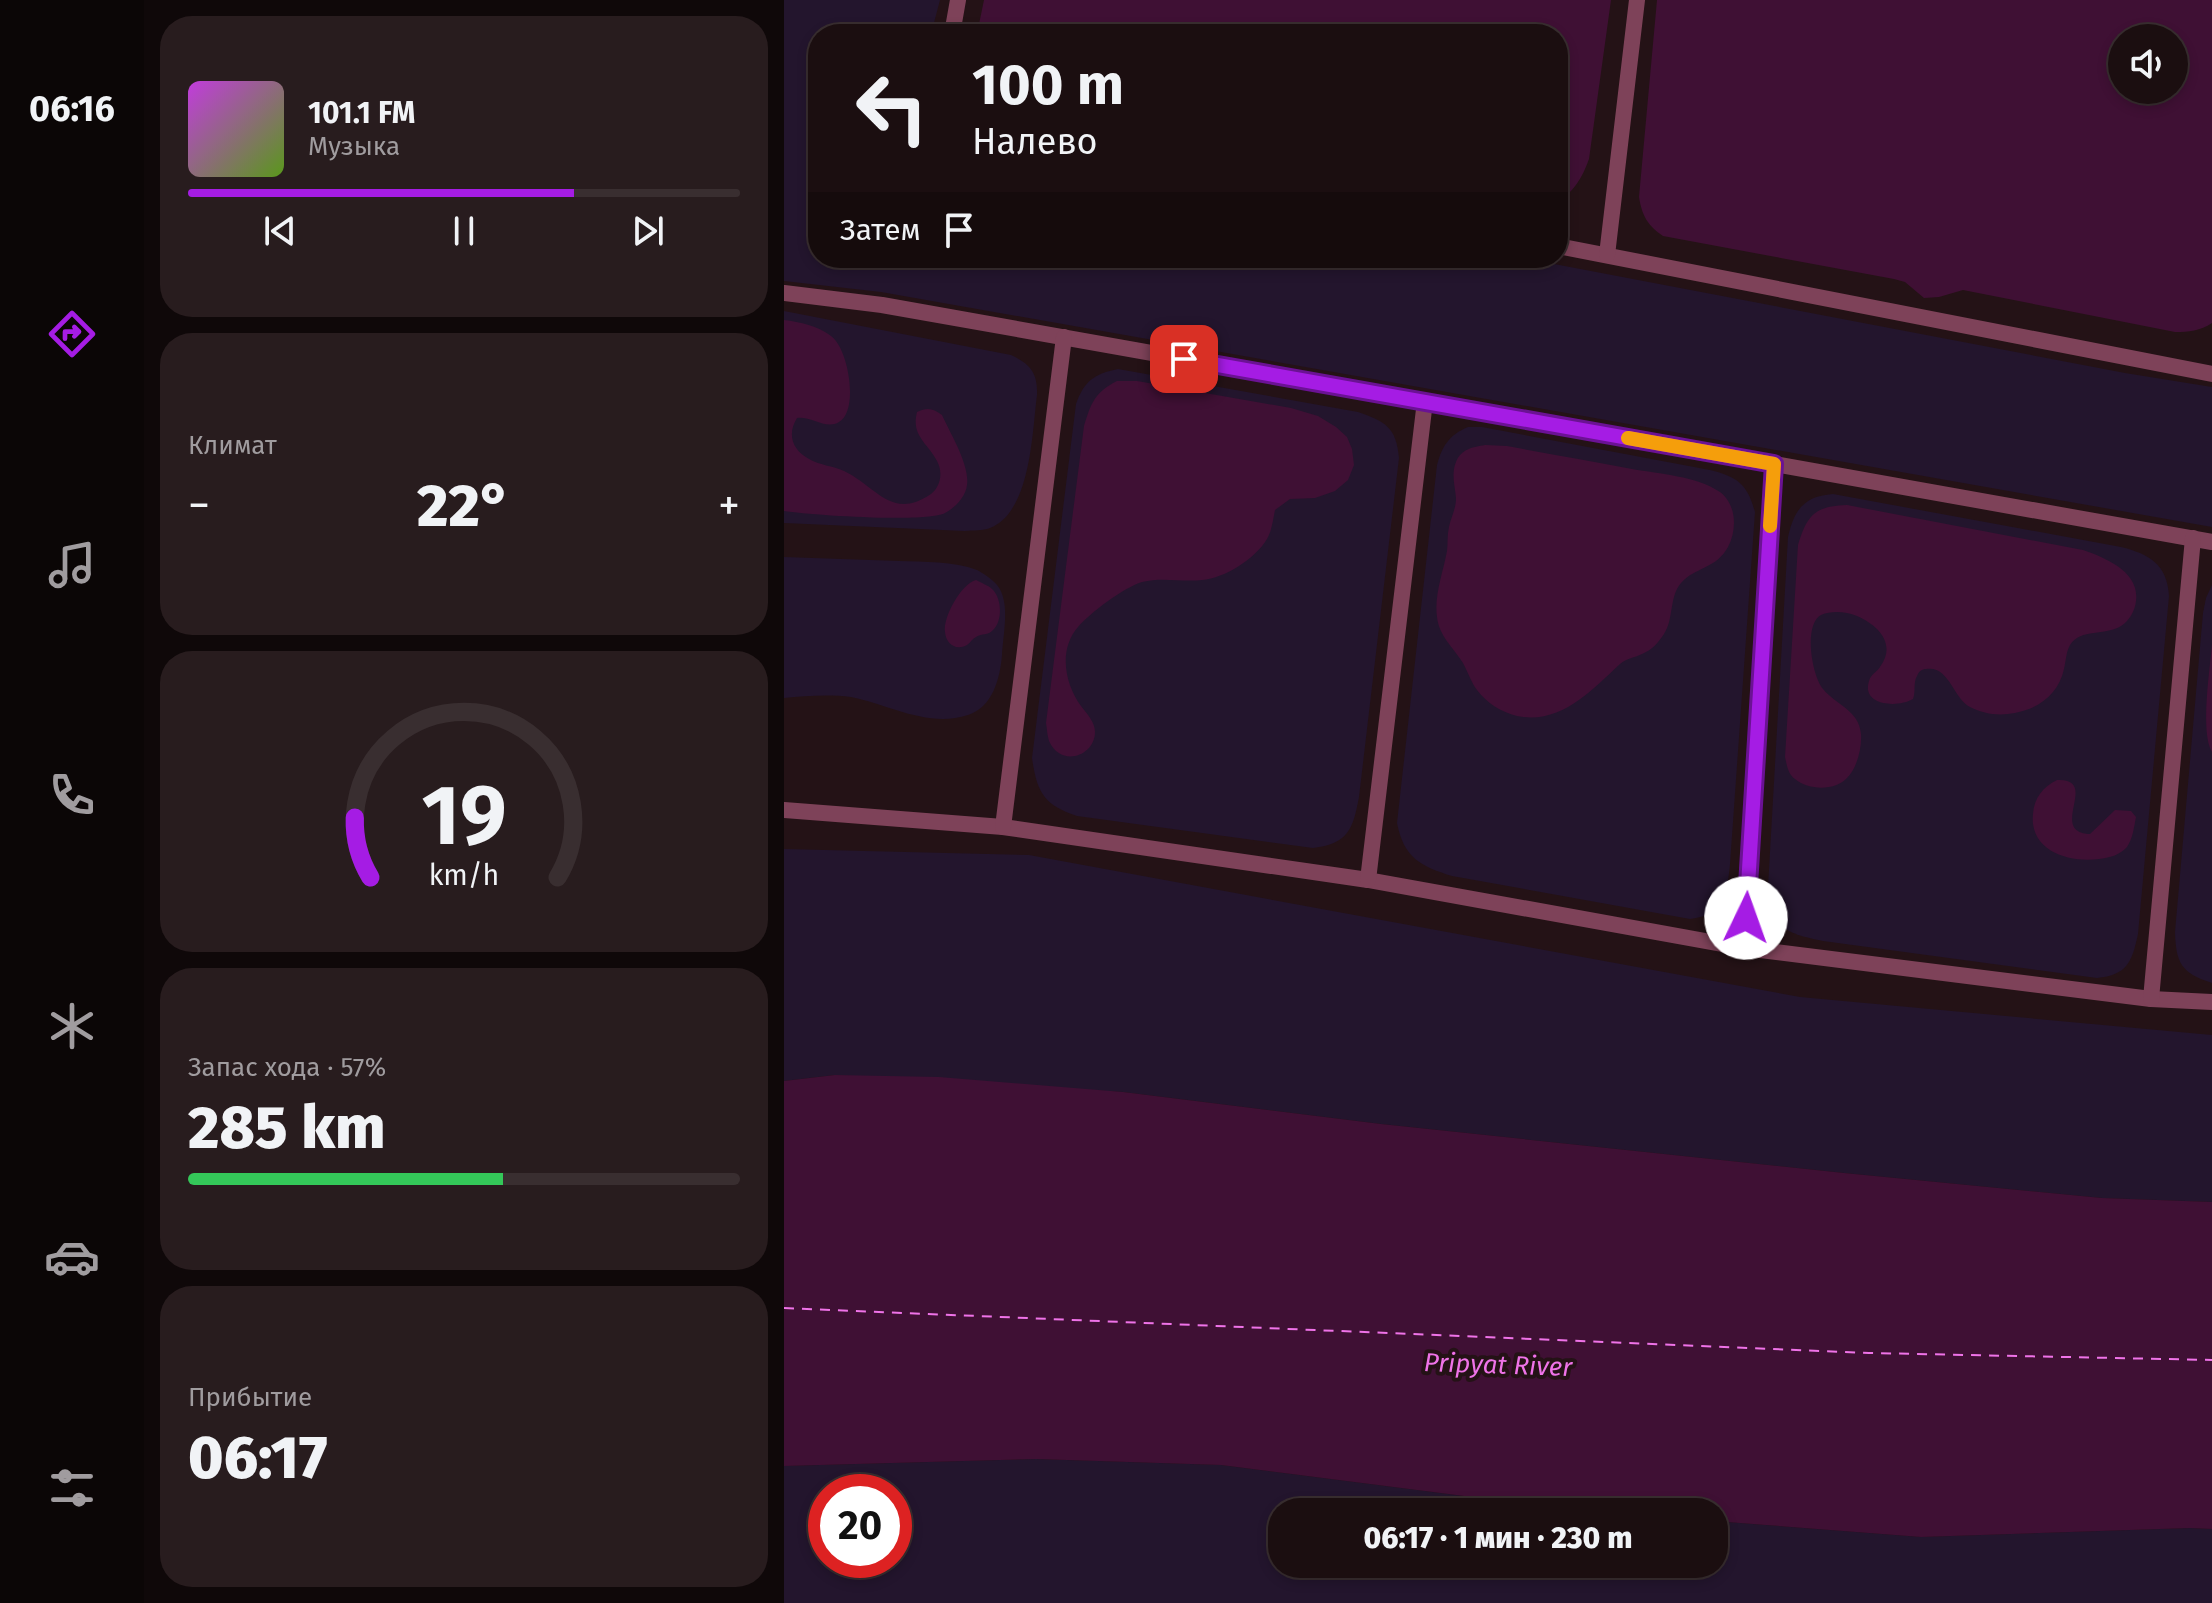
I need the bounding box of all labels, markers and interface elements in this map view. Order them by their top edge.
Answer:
map controls [2108,24,2188,104]
button: sound [2108,24,2188,104]
text: 100 m [972,52,1124,119]
icon: left [840,56,944,160]
text: 06:16 [29,87,115,131]
text: 101.1 FM [308,95,415,131]
text: Налево [972,120,1098,164]
text: Музыка [308,131,400,162]
icon: arrive [937,208,981,252]
icon: previous [258,209,302,253]
icon: pause [442,209,486,253]
icon: next [626,209,670,253]
text: Затем [840,212,921,248]
icon: directions [44,306,100,362]
pin [1150,325,1218,393]
icon: arrive [1162,337,1206,381]
text: Климат [188,430,277,461]
text: 22° [417,470,511,542]
text: − [188,479,210,532]
text: + [718,479,740,532]
icon: music [44,537,100,593]
text: 19 [421,765,507,865]
icon: phone [44,767,100,823]
text: km/h [429,858,499,893]
position arrow [1704,876,1788,960]
icon: climate [44,998,100,1054]
text: Запас хода · 57% [188,1052,386,1083]
text: 285 km [188,1092,386,1164]
icon: car [44,1229,100,1285]
water label: Pripyat River [1423,1347,1574,1383]
text: Прибытие [188,1382,312,1413]
text: 06:17 [188,1422,327,1494]
icon: filters [44,1460,100,1516]
speed limit sign: 20 [808,1474,912,1578]
text: 06:17 · 1 мин · 230 m [1363,1520,1633,1556]

